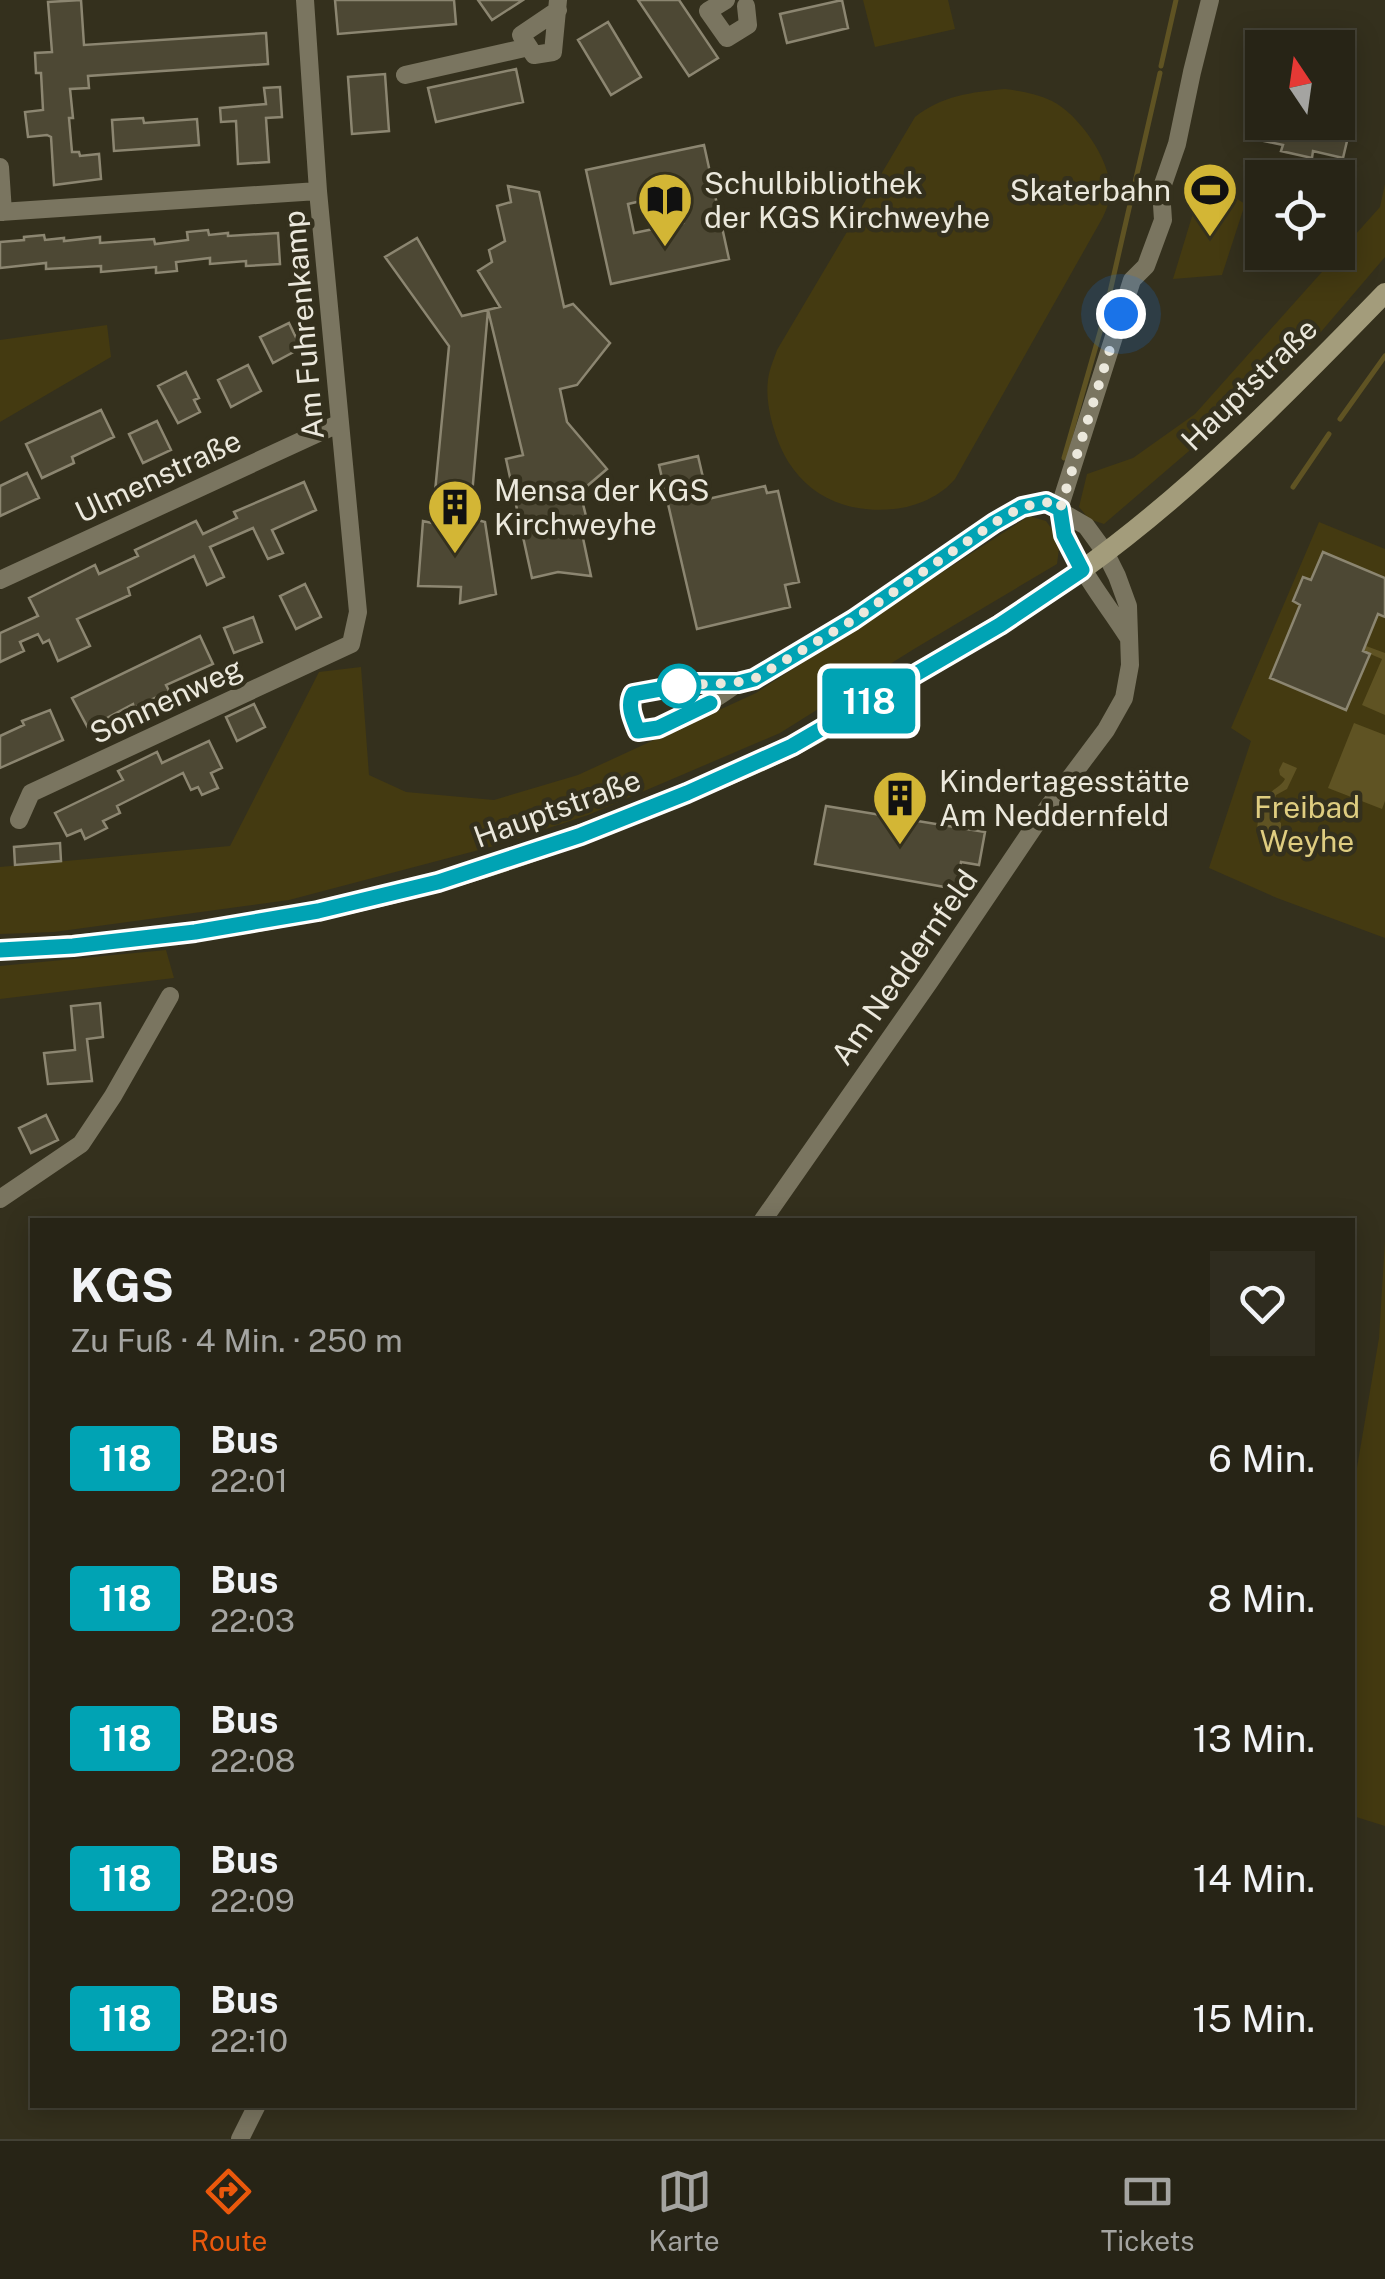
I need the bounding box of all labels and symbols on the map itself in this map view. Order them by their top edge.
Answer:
north arrow [1245,30,1355,140]
sports icon: Skaterbahn [1180,160,1240,239]
place label: Schulbibliothek der KGS Kirchweyhe [704,165,990,235]
library icon: Schulbibliothek der KGS Kirchweyhe [635,170,695,249]
place label: Skaterbahn [1010,172,1171,208]
street label: Am Fuhrenkamp [275,209,331,441]
your location [1096,289,1146,339]
street label: Hauptstraße [1174,310,1324,458]
street label: Ulmenstraße [69,422,247,530]
place label: Mensa der KGS Kirchweyhe [494,472,710,542]
building icon: Mensa der KGS Kirchweyhe [425,477,485,556]
street label: Sonnenweg [84,649,248,751]
unlabelled marker [658,665,700,707]
line badge: 118 [812,668,926,734]
street label: Hauptstraße [469,761,645,855]
place label: Kindertagesstätte Am Neddernfeld [939,763,1190,833]
building icon: Kindertagesstätte Am Neddernfeld [870,768,930,847]
park label: Freibad Weyhe [1254,789,1360,859]
street label: Am Neddernfeld [823,862,985,1072]

